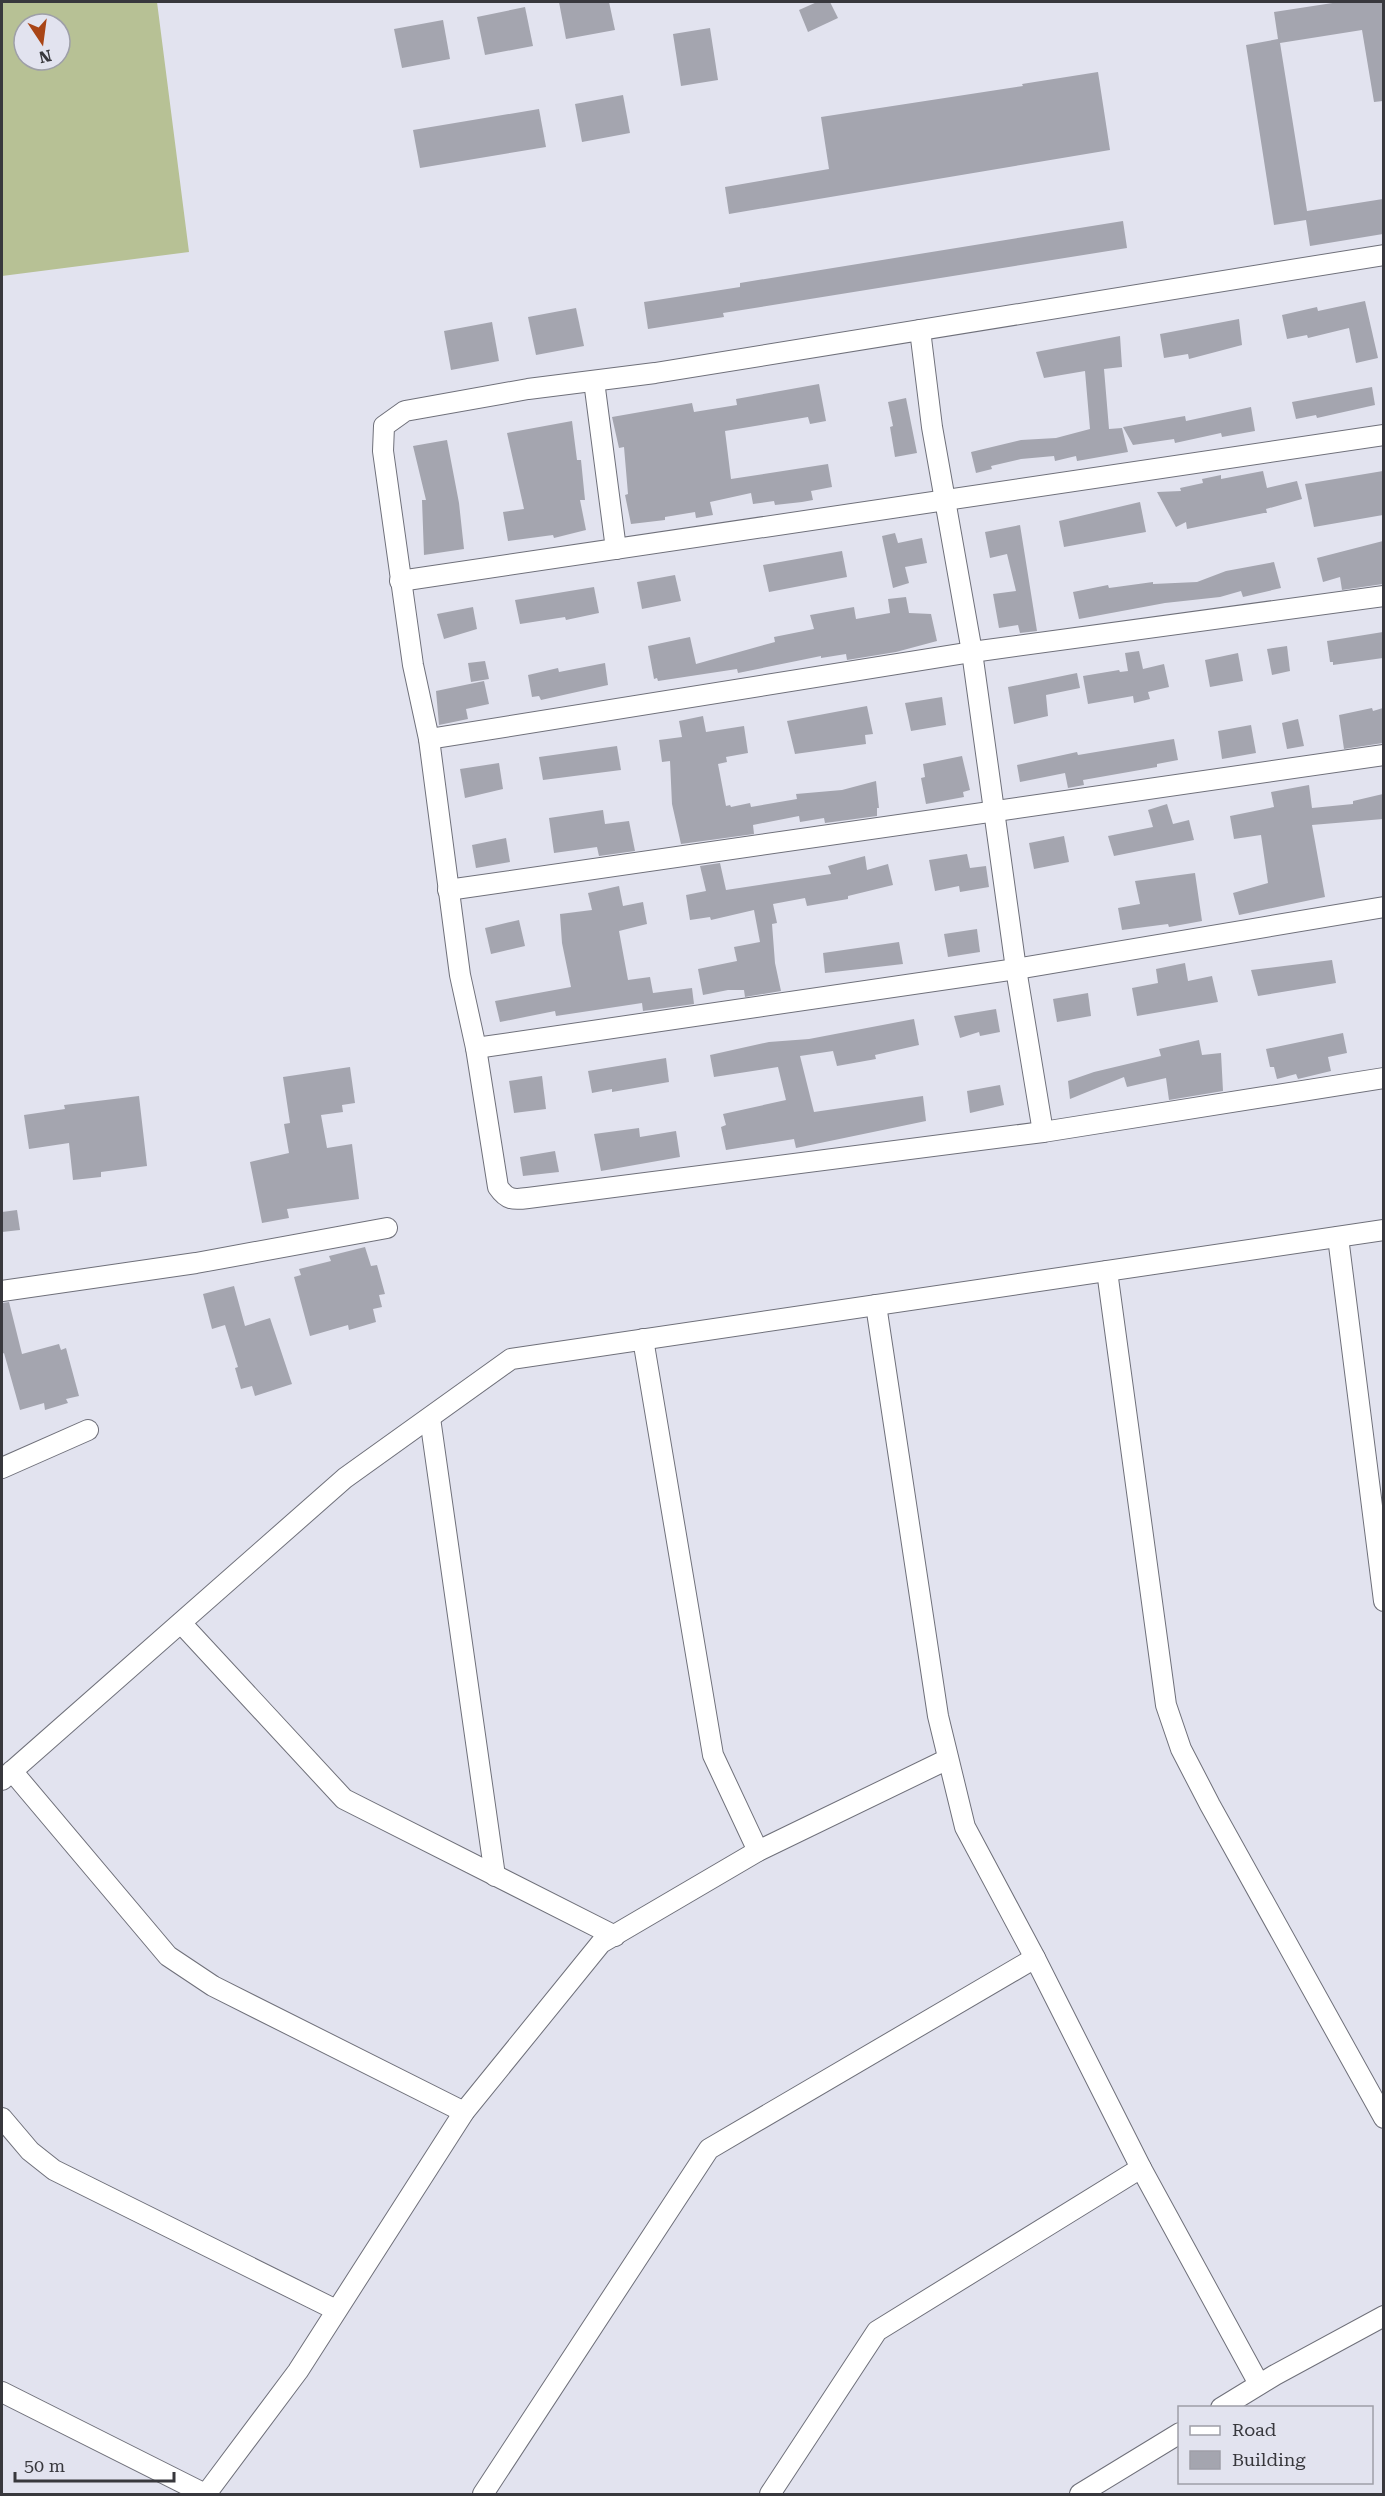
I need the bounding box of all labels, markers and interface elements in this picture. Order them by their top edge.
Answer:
north arrow [12,12,72,72]
text: N [37,45,53,67]
legend [1178,2406,1373,2484]
text: Road [1232,2419,1277,2440]
scale bar [15,2445,174,2483]
text: Building [1232,2449,1306,2470]
text: 50 m [24,2455,65,2476]

